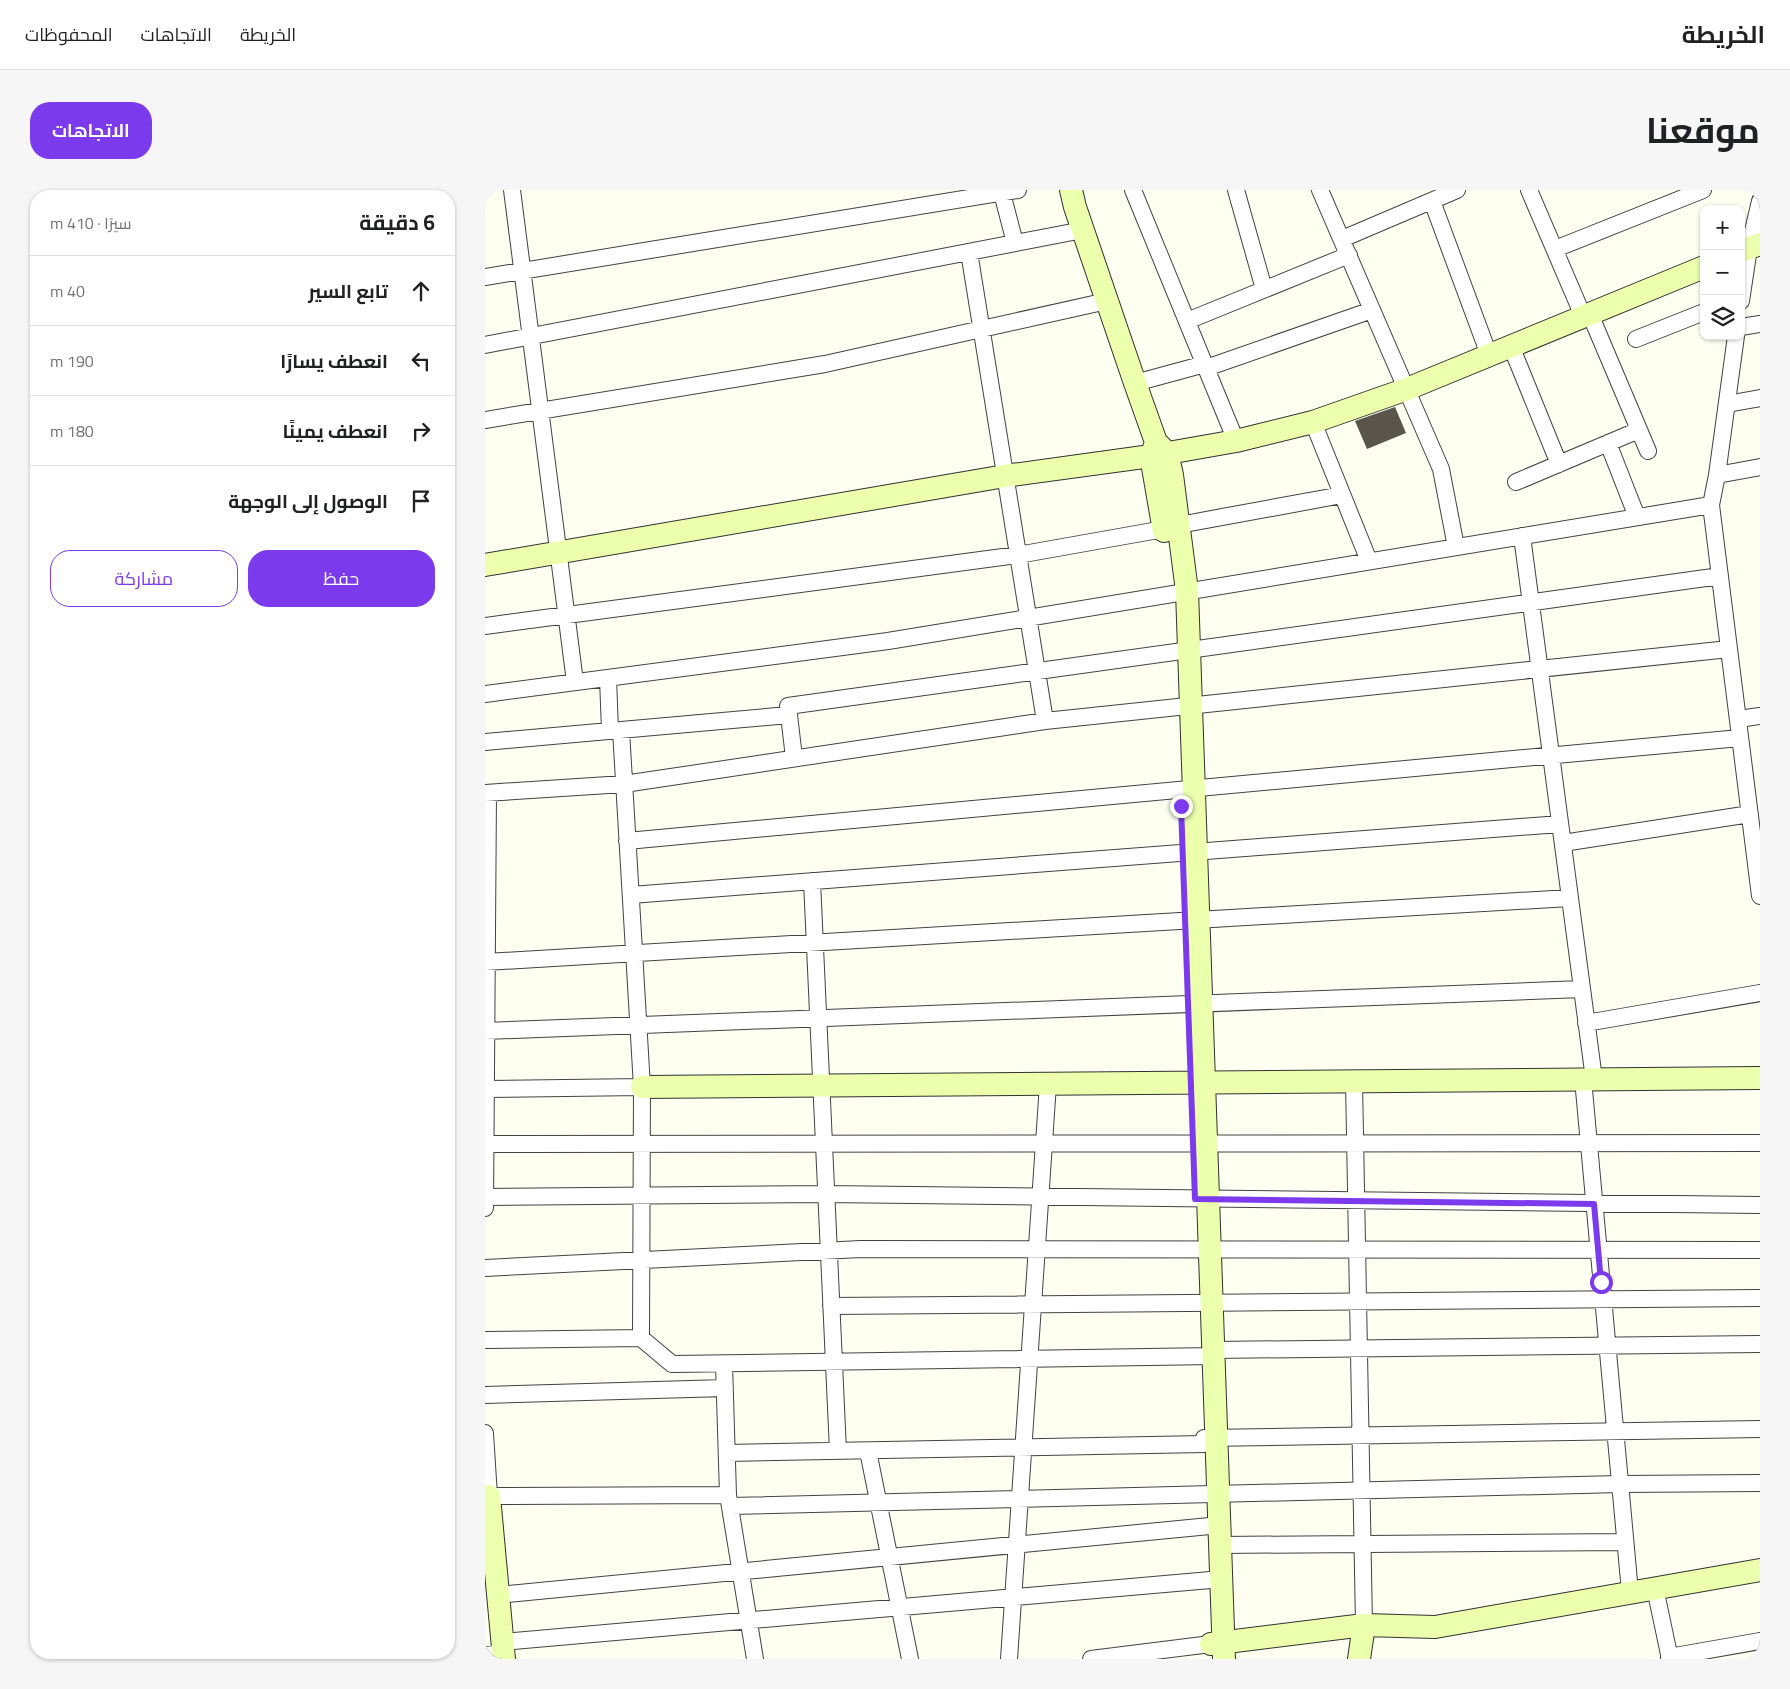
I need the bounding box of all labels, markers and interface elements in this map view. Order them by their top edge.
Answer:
text: الخريطة [1682,12,1765,57]
text: المحفوظات [25,18,113,51]
text: الاتجاهات [141,18,212,51]
text: الخريطة [240,18,296,51]
text: موقعنا [1646,97,1760,163]
button: الاتجاهات [30,102,152,159]
text: 6 دقيقة [359,203,435,242]
map controls [1700,205,1745,340]
button: + [1700,205,1745,250]
text: سيرًا · 410 m [50,208,131,238]
button: − [1700,250,1745,295]
text: تابع السير [308,273,388,309]
text: 40 m [50,276,85,306]
icon: ahead [407,277,435,305]
button: layers [1700,295,1745,340]
text: انعطف يسارًا [280,343,388,379]
text: 190 m [50,346,94,376]
icon: left [407,347,435,375]
text: انعطف يمينًا [283,413,388,449]
text: 180 m [50,416,94,446]
icon: right [407,417,435,445]
text: الوصول إلى الوجهة [228,483,388,519]
icon: arrive [407,487,435,515]
button: مشاركة [50,550,238,607]
button: حفظ [248,550,435,607]
route end [1170,795,1193,818]
route start [1590,1271,1613,1294]

